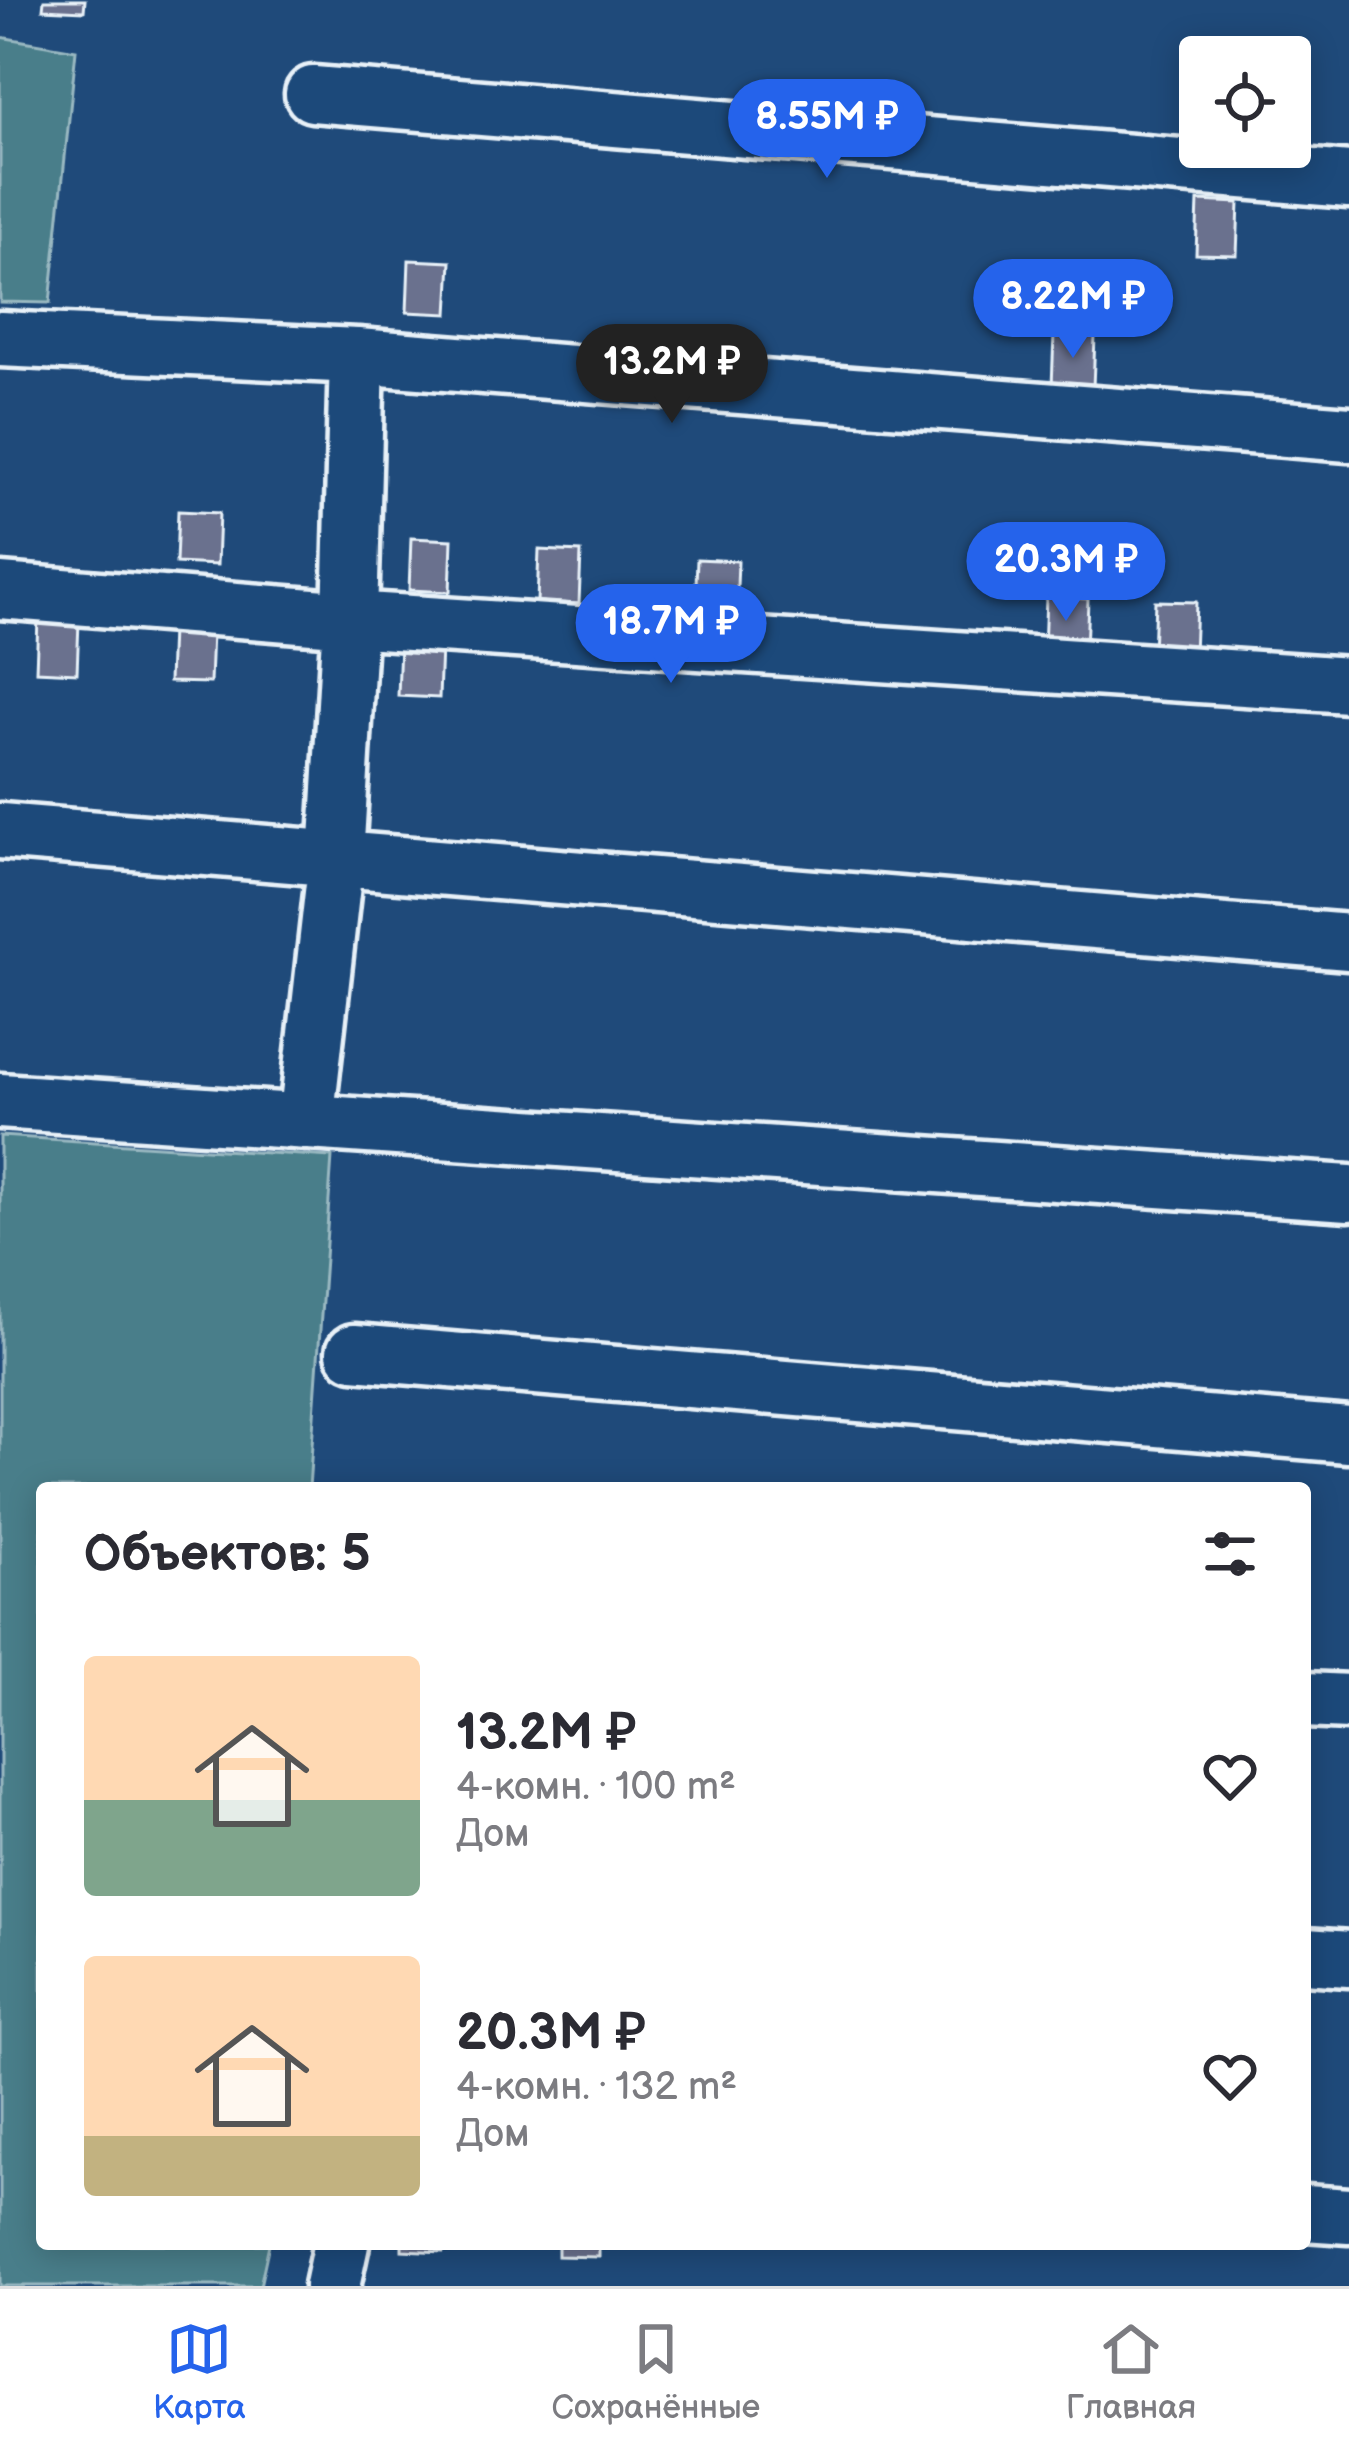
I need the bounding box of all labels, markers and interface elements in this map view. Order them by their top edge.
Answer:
map controls [1179,36,1311,168]
button: locate [1179,36,1311,168]
pin: 8.55M ₽ [716,79,938,181]
text: 8.55M ₽ [755,94,899,141]
pin: 8.22M ₽ [962,259,1184,361]
text: 8.22M ₽ [1000,274,1146,321]
pin: 13.2M ₽ [561,324,783,426]
text: 13.2M ₽ [603,339,741,386]
pin: 20.3M ₽ [955,522,1177,624]
text: 20.3M ₽ [993,537,1139,584]
pin: 18.7M ₽ [560,584,782,686]
text: 18.7M ₽ [603,599,739,646]
icon: filters [1197,1521,1263,1587]
text: Объектов: 5 [84,1524,371,1585]
text: 13.2M ₽ [456,1703,636,1764]
icon: home [180,1704,324,1848]
icon: heart [1197,1743,1263,1809]
text: 4-комн. · 100 m² [456,1764,736,1811]
text: Дом [456,1811,530,1858]
text: 20.3M ₽ [456,2003,646,2064]
icon: home [180,2004,324,2148]
icon: heart [1197,2043,1263,2109]
text: 4-комн. · 132 m² [456,2064,737,2111]
text: Дом [456,2111,530,2158]
tab: Карта [153,2316,246,2428]
tab: Сохранённые [552,2316,760,2428]
tab: Главная [1066,2316,1196,2428]

